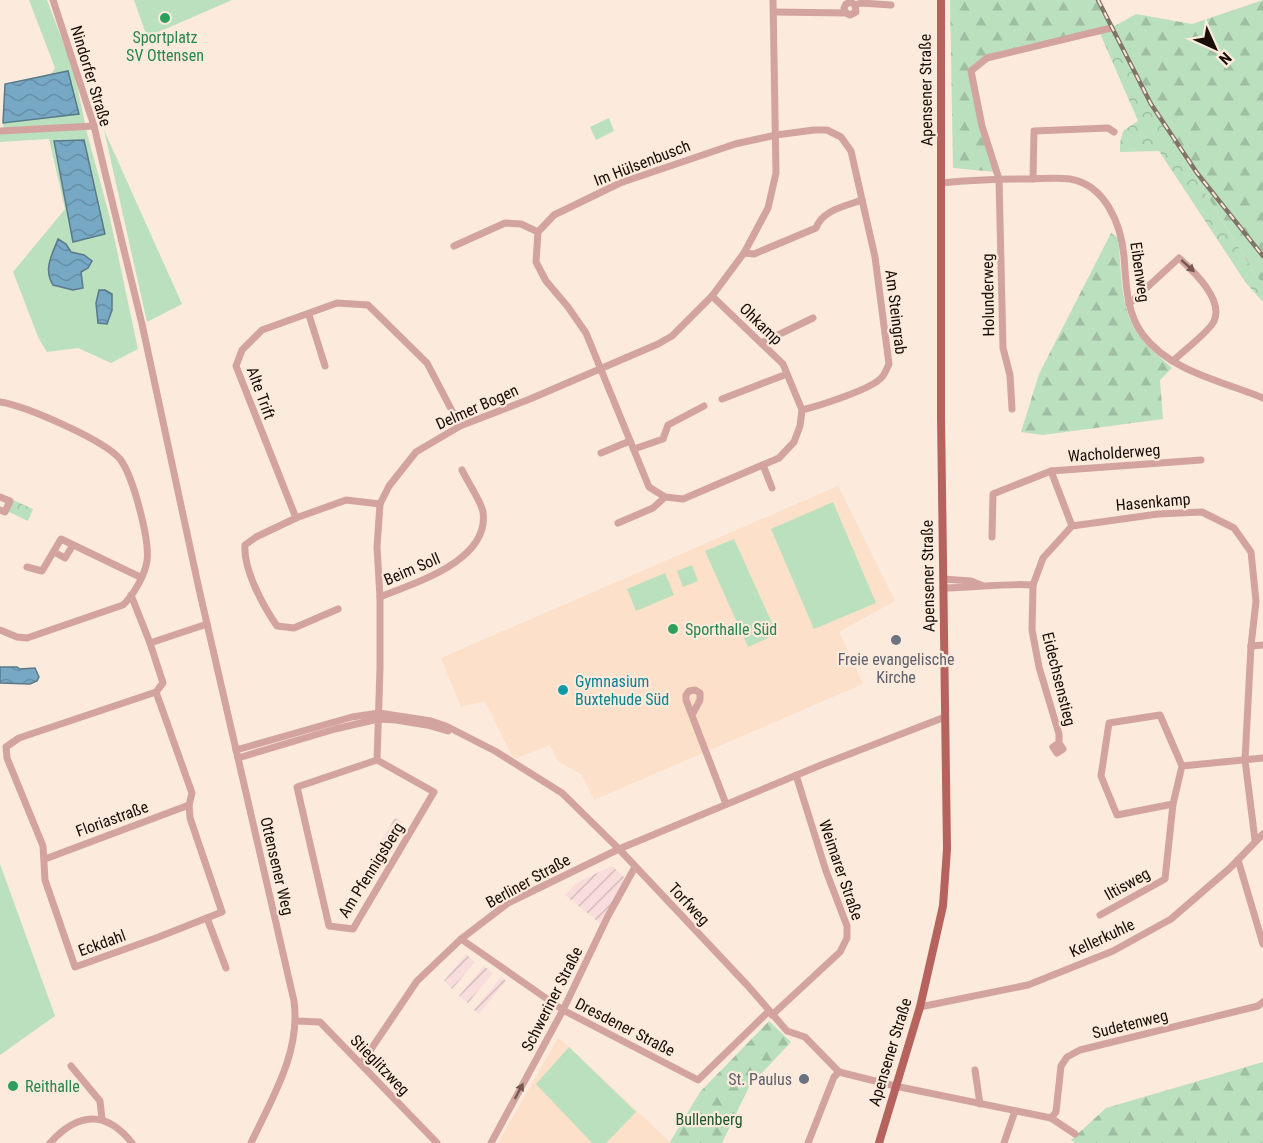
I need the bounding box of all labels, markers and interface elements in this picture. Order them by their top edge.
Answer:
marker: Sportplatz SV Ottensen [158,11,172,25]
north arrow [1185,18,1245,78]
street label: Nindorfer Straße [67,23,115,129]
place label: Sportplatz SV Ottensen [126,28,204,65]
street label: Apensener Straße [916,34,936,146]
text: N [1215,48,1235,68]
street label: Im Hülsenbusch [591,136,693,190]
street label: Eibenweg [1126,241,1154,303]
street label: Holunderweg [978,253,998,337]
one-way arrow [1180,259,1195,272]
street label: Am Steingrab [881,269,911,355]
street label: Ohkamp [736,299,786,349]
street label: Alte Trift [243,364,279,422]
street label: Delmer Bogen [433,380,521,434]
street label: Wacholderweg [1067,440,1161,466]
street label: Hasenkamp [1115,489,1191,515]
street label: Apensener Straße [918,520,938,632]
street label: Beim Soll [381,549,443,589]
place label: Sporthalle Süd [685,620,777,639]
marker: Sporthalle Süd [666,622,680,636]
street label: Eidechsenstieg [1038,630,1080,728]
marker: Freie evangelische Kirche [889,633,903,647]
place label: Freie evangelische Kirche [838,650,954,687]
place label: Gymnasium Buxtehude Süd [575,672,669,709]
marker: Gymnasium Buxtehude Süd [556,683,570,697]
street label: Floriastraße [73,797,151,841]
street label: Ottensener Weg [256,815,298,917]
street label: Weimarer Straße [815,817,867,923]
street label: Am Pfennigsberg [334,819,408,921]
street label: Berliner Straße [483,850,573,912]
street label: Iltisweg [1101,864,1153,904]
street label: Torfweg [665,879,713,929]
street label: Kellerkuhle [1066,915,1138,961]
street label: Eckdahl [76,926,128,960]
street label: Schweriner Straße [517,944,587,1054]
street label: Dresdener Straße [572,994,678,1060]
street label: Apensener Straße [865,996,915,1108]
street label: Sudetenweg [1090,1005,1170,1043]
street label: Stieglitzweg [346,1031,414,1099]
place label: St. Paulus [728,1070,792,1089]
marker: St. Paulus [797,1072,811,1086]
place label: Reithalle [25,1077,80,1096]
marker: Reithalle [6,1079,20,1093]
one-way arrow [514,1083,524,1100]
park label: Bullenberg [675,1110,743,1129]

